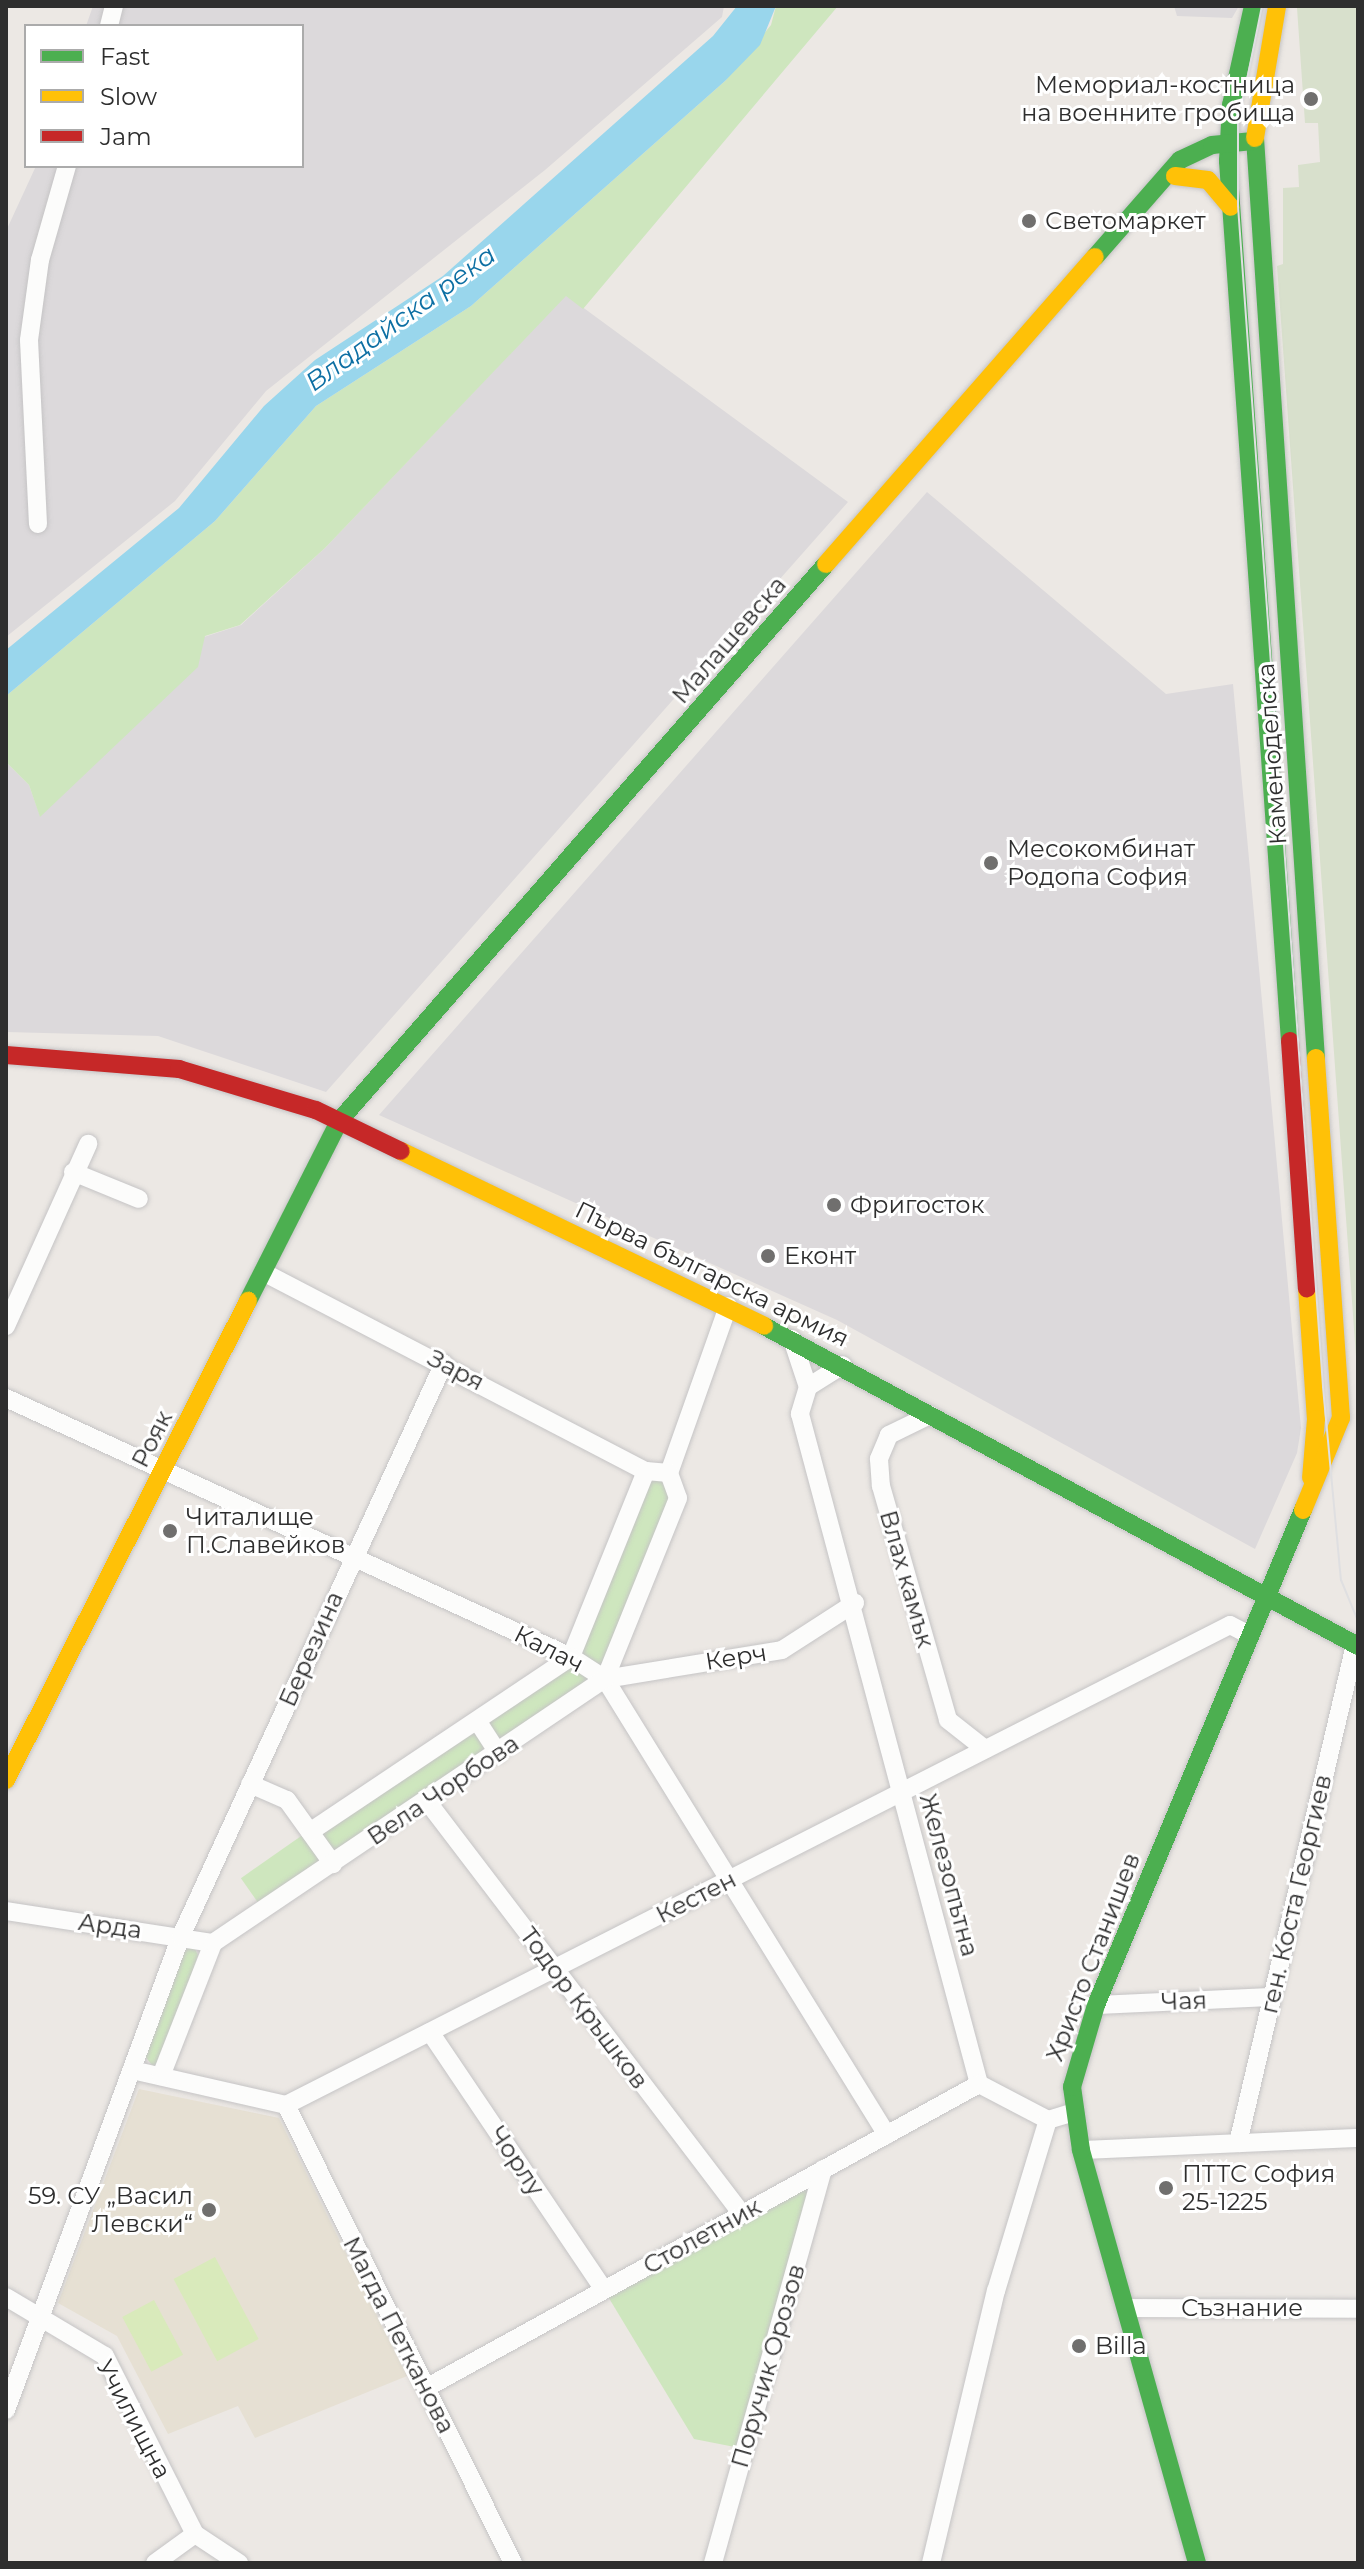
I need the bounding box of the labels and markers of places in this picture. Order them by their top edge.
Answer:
place label: Мемориал-костница на военните гробища [1021,71,1295,127]
marker: Мемориал-костница на военните гробища [1302,90,1320,108]
place label: Светомаркет [1045,207,1206,235]
marker: Светомаркет [1020,212,1038,230]
place label: Месокомбинат Родопа София [1007,835,1195,891]
marker: Месокомбинат Родопа София [982,854,1000,872]
place label: Фригосток [850,1191,984,1219]
marker: Фригосток [825,1196,843,1214]
place label: Еконт [784,1242,856,1270]
marker: Еконт [759,1247,777,1265]
place label: Читалище П.Славейков [186,1503,345,1559]
marker: Читалище П.Славейков [161,1522,179,1540]
place label: ПТТС София 25-1225 [1182,2160,1335,2216]
marker: ПТТС София 25-1225 [1157,2179,1175,2197]
place label: 59. СУ „Васил Левски“ [28,2182,193,2238]
marker: 59. СУ „Васил Левски“ [200,2201,218,2219]
place label: Billa [1095,2332,1147,2360]
marker: Billa [1070,2337,1088,2355]

